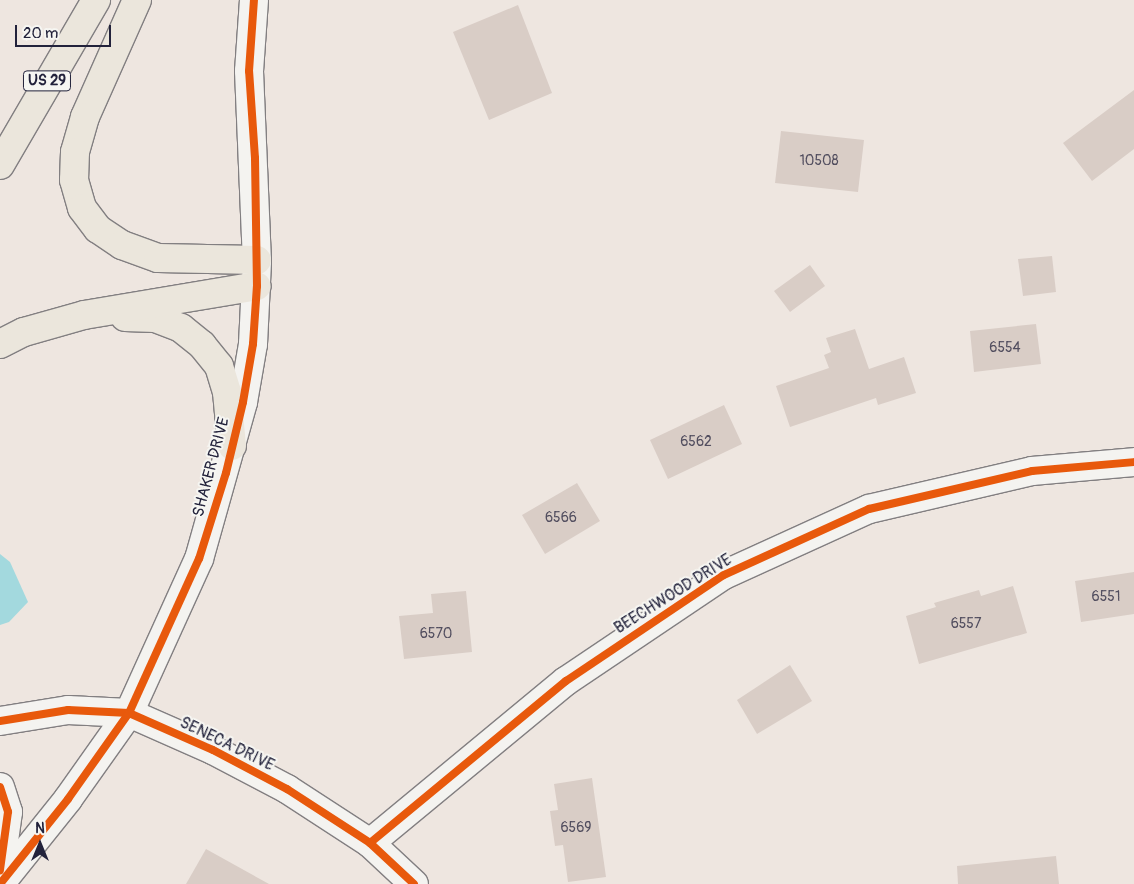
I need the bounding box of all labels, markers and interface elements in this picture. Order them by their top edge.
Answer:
scale bar [18,15,114,47]
text: 20 m [23,24,58,43]
road number: US 29 [22,68,72,94]
house number: 10508 [799,153,839,169]
house number: 6554 [989,340,1021,356]
street label: SHAKER DRIVE [188,415,234,519]
house number: 6562 [680,434,712,450]
house number: 6566 [545,510,577,526]
street label: BEECHWOOD DRIVE [611,550,735,638]
house number: 6551 [1092,589,1120,605]
house number: 6557 [951,616,981,632]
house number: 6570 [420,626,452,642]
street label: SENECA DRIVE [177,713,277,775]
north arrow [15,819,65,869]
text: N [35,820,45,837]
house number: 6569 [560,820,592,836]

